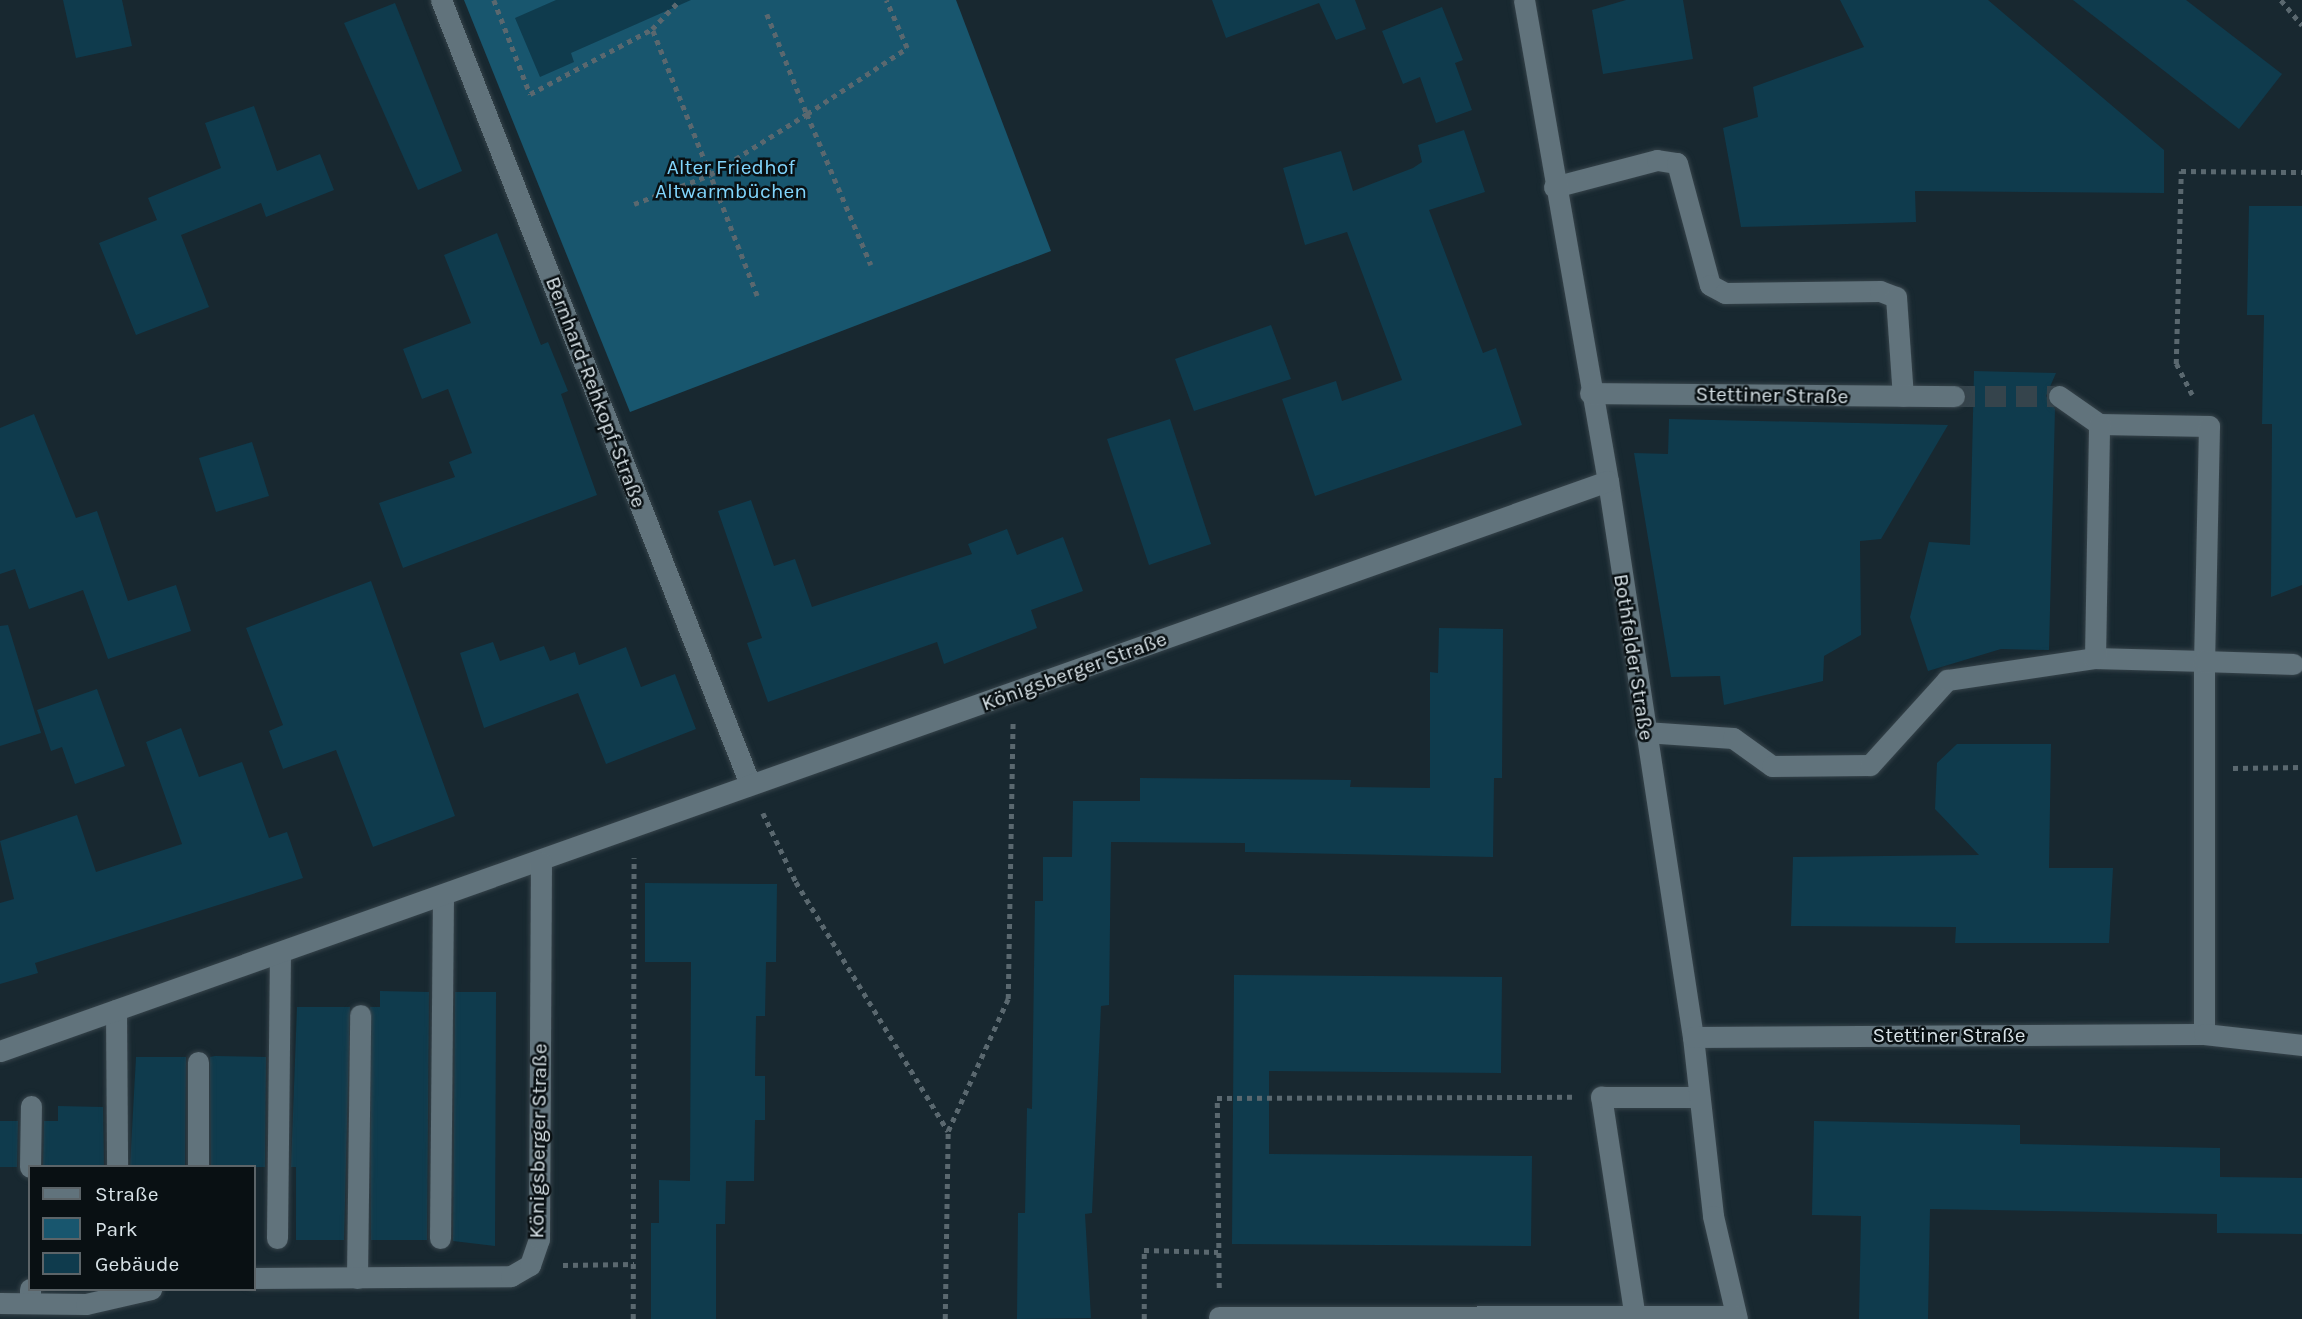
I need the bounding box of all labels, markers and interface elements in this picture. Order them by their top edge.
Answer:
park label: Alter Friedhof Altwarmbüchen [655,154,807,204]
street label: Bernhard-Rehkopf-Straße [540,273,652,511]
street label: Stettiner Straße [1695,381,1849,409]
street label: Bothfelder Straße [1608,572,1660,742]
street label: Königsberger Straße [978,626,1170,716]
street label: Stettiner Straße [1873,1022,2025,1048]
street label: Königsberger Straße [524,1043,552,1239]
legend [28,1165,256,1291]
text: Straße [95,1182,158,1206]
text: Park [95,1217,138,1241]
text: Gebäude [95,1252,179,1276]

